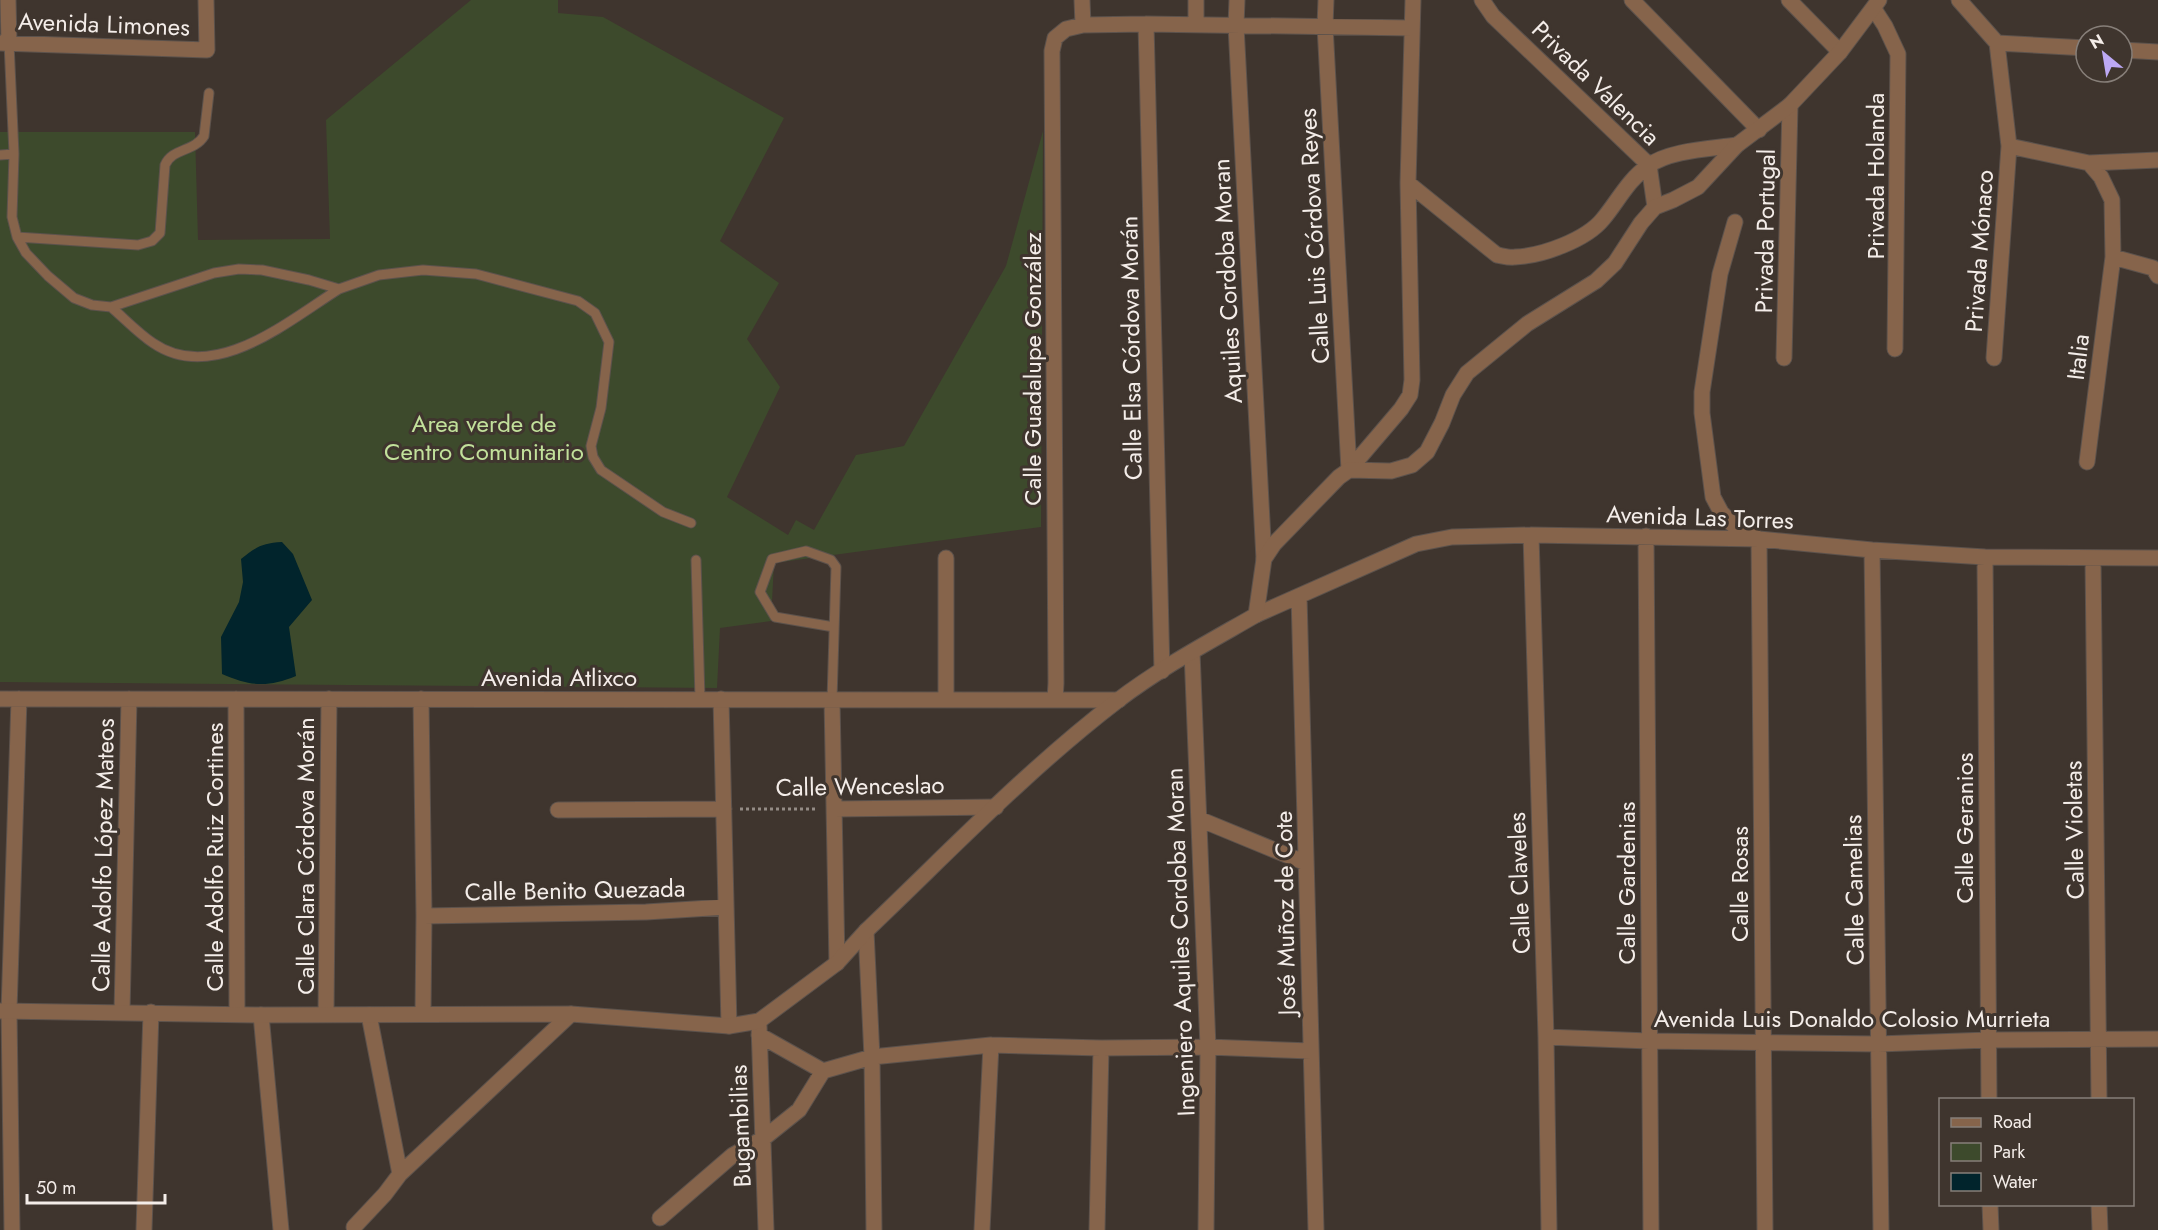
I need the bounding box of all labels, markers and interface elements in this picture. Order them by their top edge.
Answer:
street label: Avenida Limones [17,4,191,44]
street label: Privada Valencia [1524,13,1668,153]
north arrow [2074,24,2134,84]
text: N [2085,28,2108,55]
street label: Privada Holanda [1858,93,1893,259]
street label: Calle Luis Córdova Reyes [1290,107,1338,365]
street label: Privada Portugal [1746,148,1784,314]
street label: Aquiles Cordoba Moran [1203,158,1251,404]
street label: Privada Mónaco [1956,169,2002,333]
street label: Calle Elsa Córdova Morán [1111,216,1151,480]
street label: Calle Guadalupe González [1015,232,1050,506]
street label: Italia [2058,332,2098,382]
park label: Area verde de Centro Comunitario [384,406,584,469]
street label: Avenida Las Torres [1606,496,1794,538]
street label: Avenida Atlixco [481,660,637,695]
street label: Calle Clara Córdova Morán [288,717,323,995]
street label: Calle Adolfo López Mateos [83,718,123,992]
street label: Calle Adolfo Ruiz Cortines [197,723,232,991]
street label: Calle Geranios [1947,753,1982,903]
street label: Calle Violetas [2055,760,2093,900]
street label: Calle Wenceslao [775,767,945,805]
street label: Ingeniero Aquiles Cordoba Moran [1156,767,1204,1117]
street label: Calle Gardenias [1609,801,1644,965]
street label: José Muñoz de Cote [1266,810,1304,1019]
street label: Calle Claveles [1499,811,1539,955]
street label: Calle Camelias [1835,814,1873,966]
street label: Calle Rosas [1722,826,1757,942]
street label: Calle Benito Quezada [464,871,686,909]
street label: Avenida Luis Donaldo Colosio Murrieta [1654,1001,2050,1036]
street label: Bugambilias [720,1064,760,1188]
legend [1939,1098,2134,1206]
text: Road [1993,1109,2032,1135]
text: Park [1993,1139,2025,1165]
scale bar [27,1167,165,1205]
text: Water [1993,1169,2038,1195]
text: 50 m [36,1175,76,1201]

